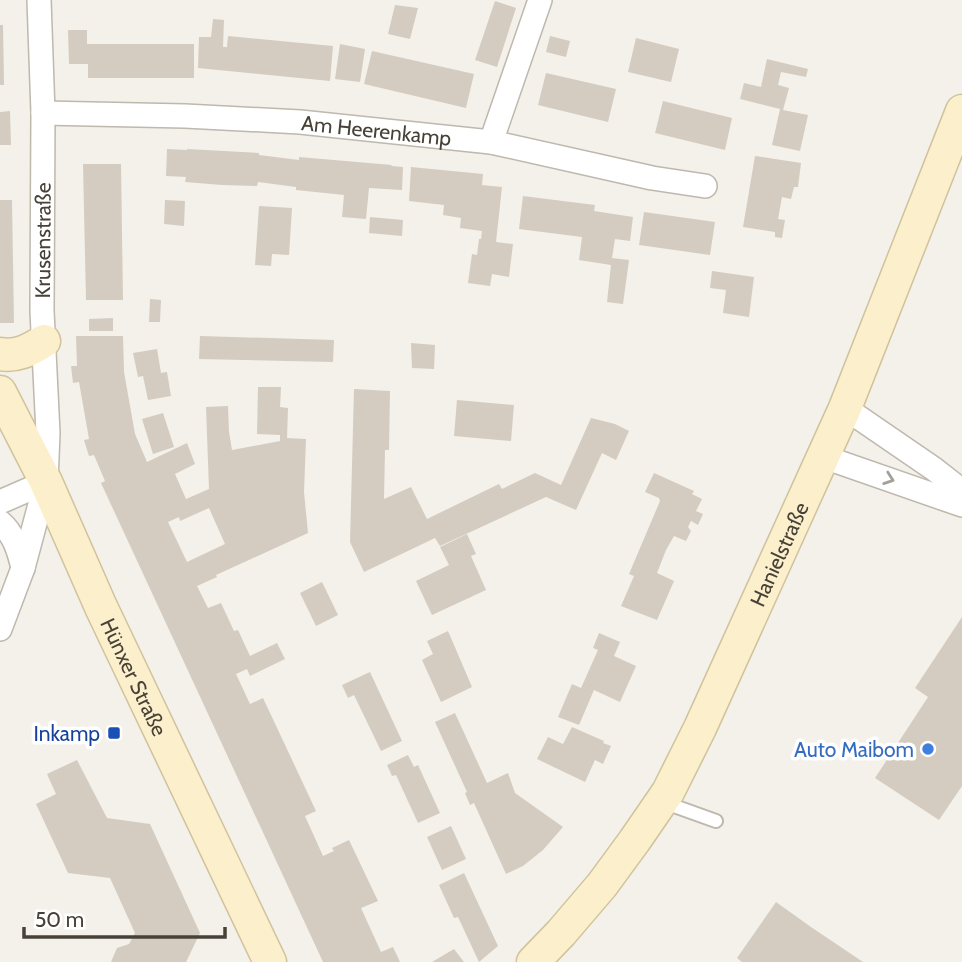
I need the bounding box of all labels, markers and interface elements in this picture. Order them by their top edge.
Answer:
street label: Am Heerenkamp [300,110,453,150]
street label: Krusenstraße [30,182,55,298]
one-way arrow [882,471,894,485]
street label: Hanielstraße [744,498,813,610]
street label: Hünxer Straße [96,614,173,740]
place label: Inkamp [34,721,100,746]
marker: Inkamp [106,725,122,741]
place label: Auto Maibom [794,737,914,762]
marker: Auto Maibom [920,741,936,757]
scale bar [24,895,226,939]
text: 50 m [35,907,84,932]

